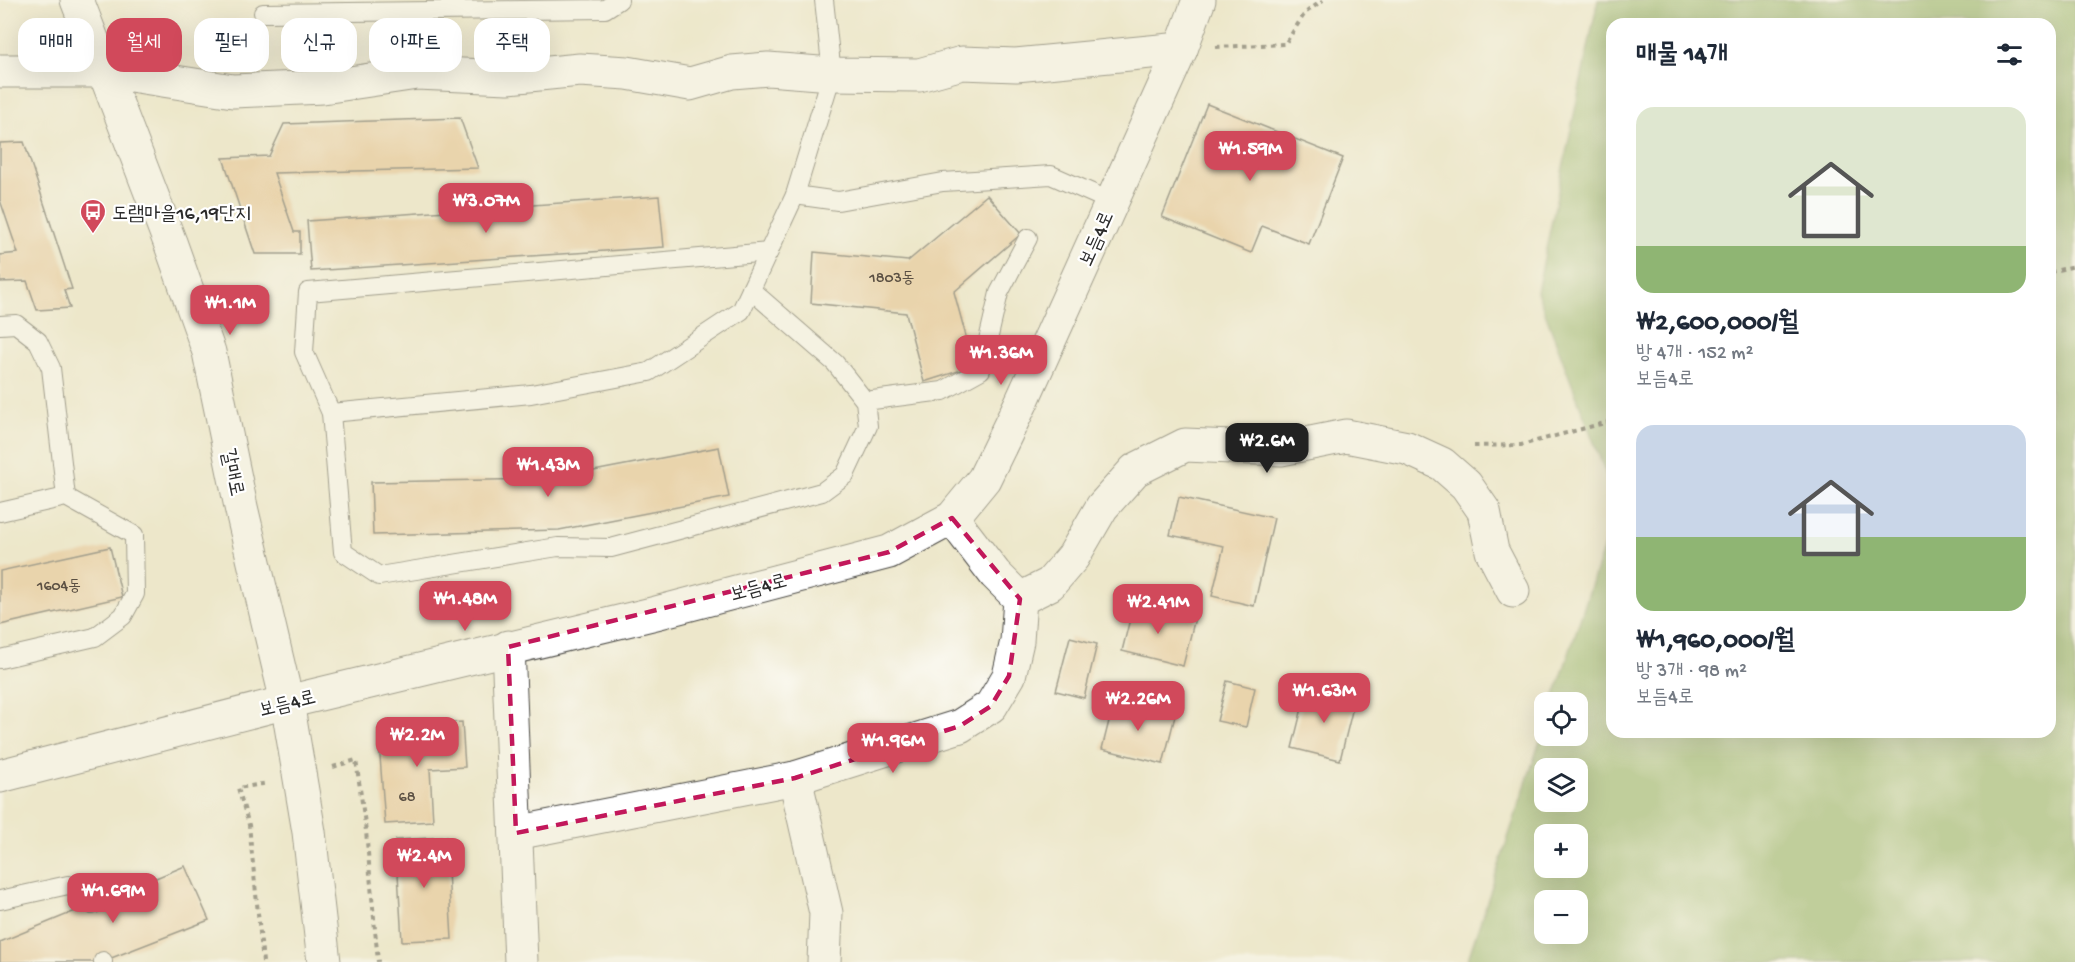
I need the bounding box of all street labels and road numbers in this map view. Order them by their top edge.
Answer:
street label: 보듬4로 [1076,208,1120,270]
street label: 갈매로 [214,447,247,499]
street label: 보듬4로 [728,571,790,608]
street label: 보듬4로 [257,687,319,724]

